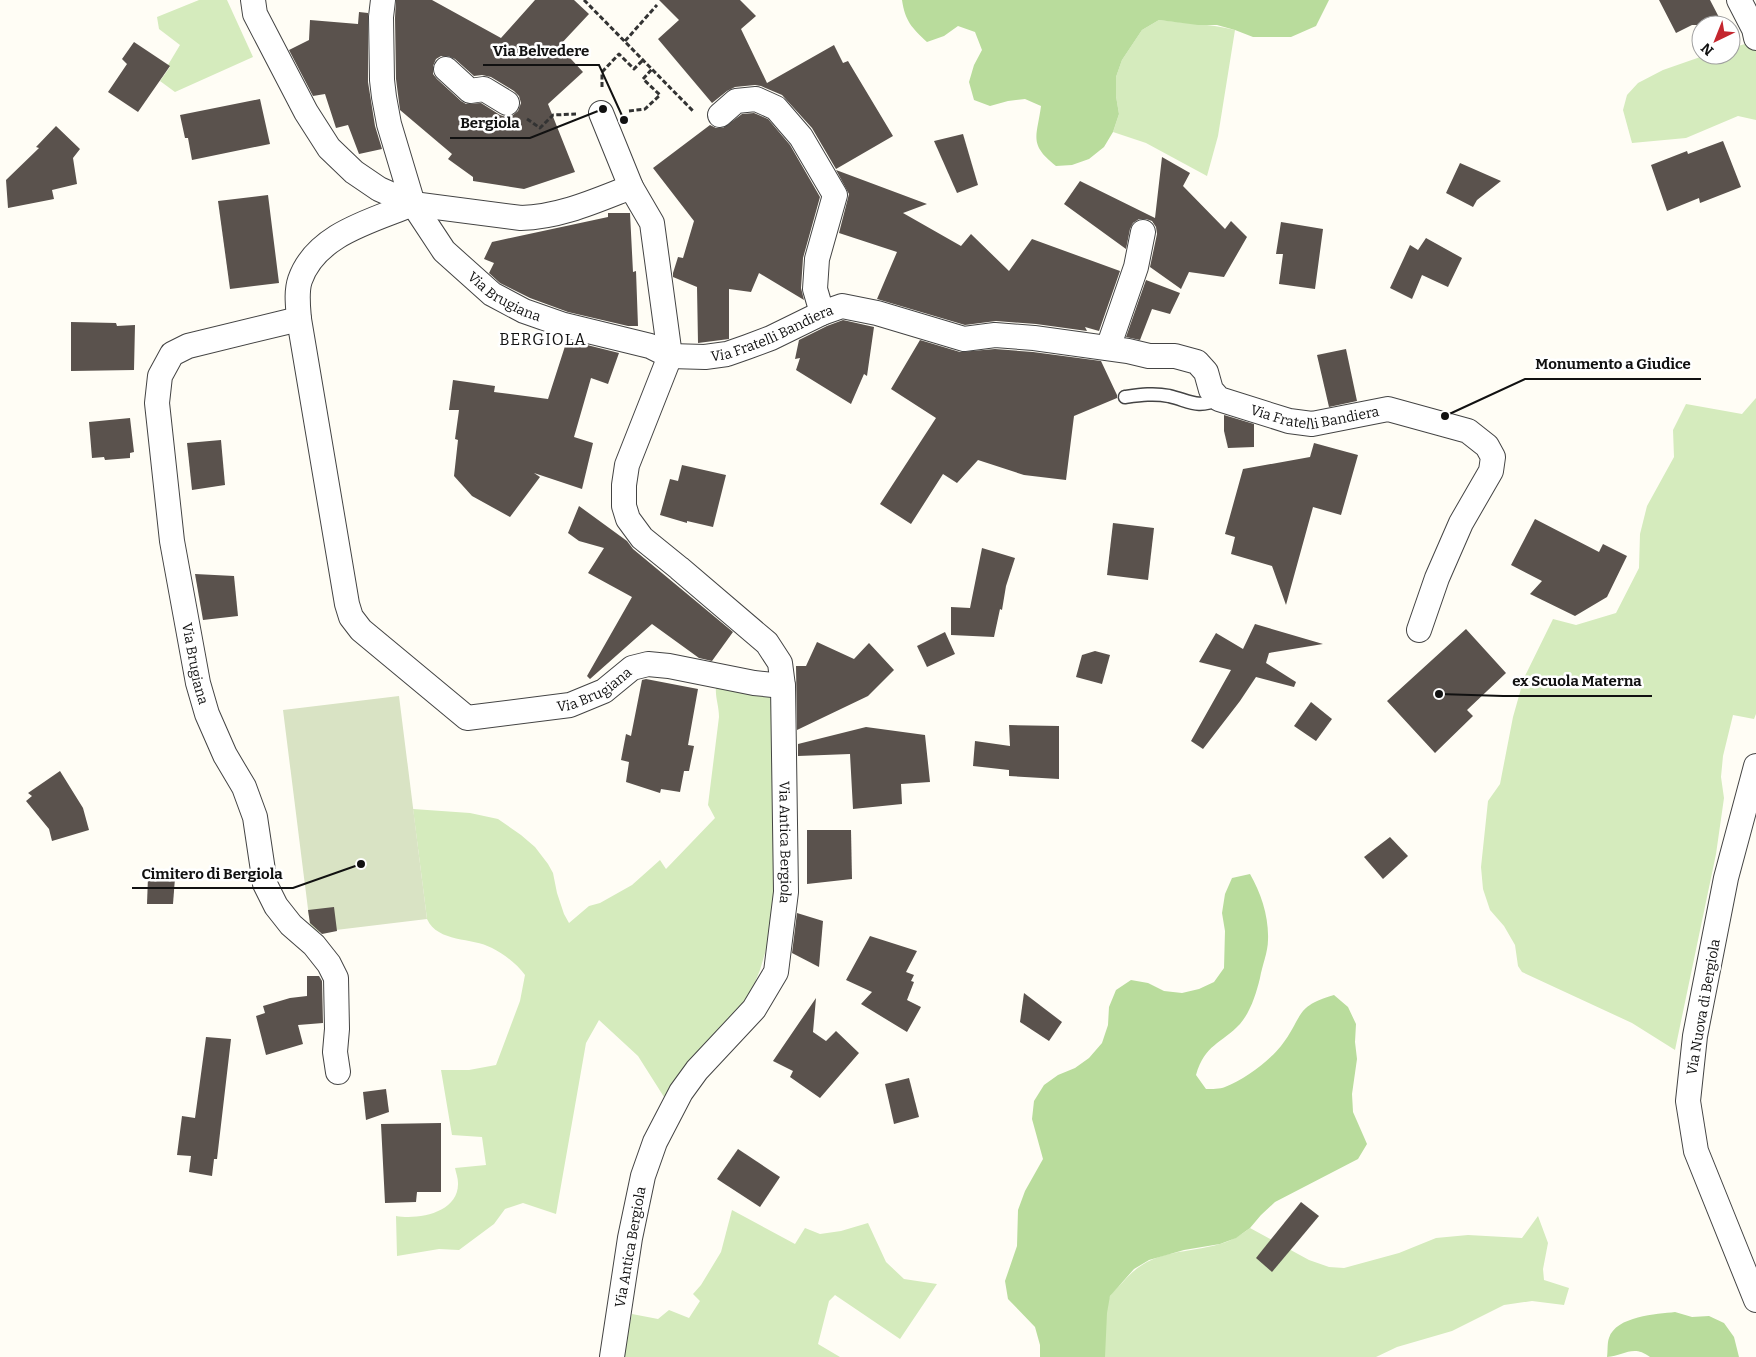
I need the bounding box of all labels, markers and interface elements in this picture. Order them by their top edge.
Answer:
north arrow [1691,15,1741,65]
callout: Via Belvedere [483,35,599,65]
text: N [1698,39,1717,59]
text: Via Belvedere [493,42,589,60]
callout: Bergiola [450,108,530,138]
text: Bergiola [460,114,520,132]
street label: Via Brugiana [464,268,543,325]
street label: Via Fratelli Bandiera [710,302,836,365]
district label: BERGIOLA [499,330,587,349]
callout: Monumento a Giudice [1525,349,1701,379]
text: Monumento a Giudice [1535,355,1691,373]
street label: Via Fratelli Bandiera [1248,401,1381,433]
street label: Via Brugiana [178,622,212,707]
street label: Via Brugiana [556,664,635,716]
callout: ex Scuola Materna [1503,666,1652,696]
text: ex Scuola Materna [1512,672,1642,690]
street label: Via Antica Bergiola [775,781,794,905]
callout: Cimitero di Bergiola [132,858,293,888]
text: Cimitero di Bergiola [141,865,283,883]
street label: Via Nuova di Bergiola [1683,937,1724,1076]
street label: Via Antica Bergiola [611,1185,650,1309]

